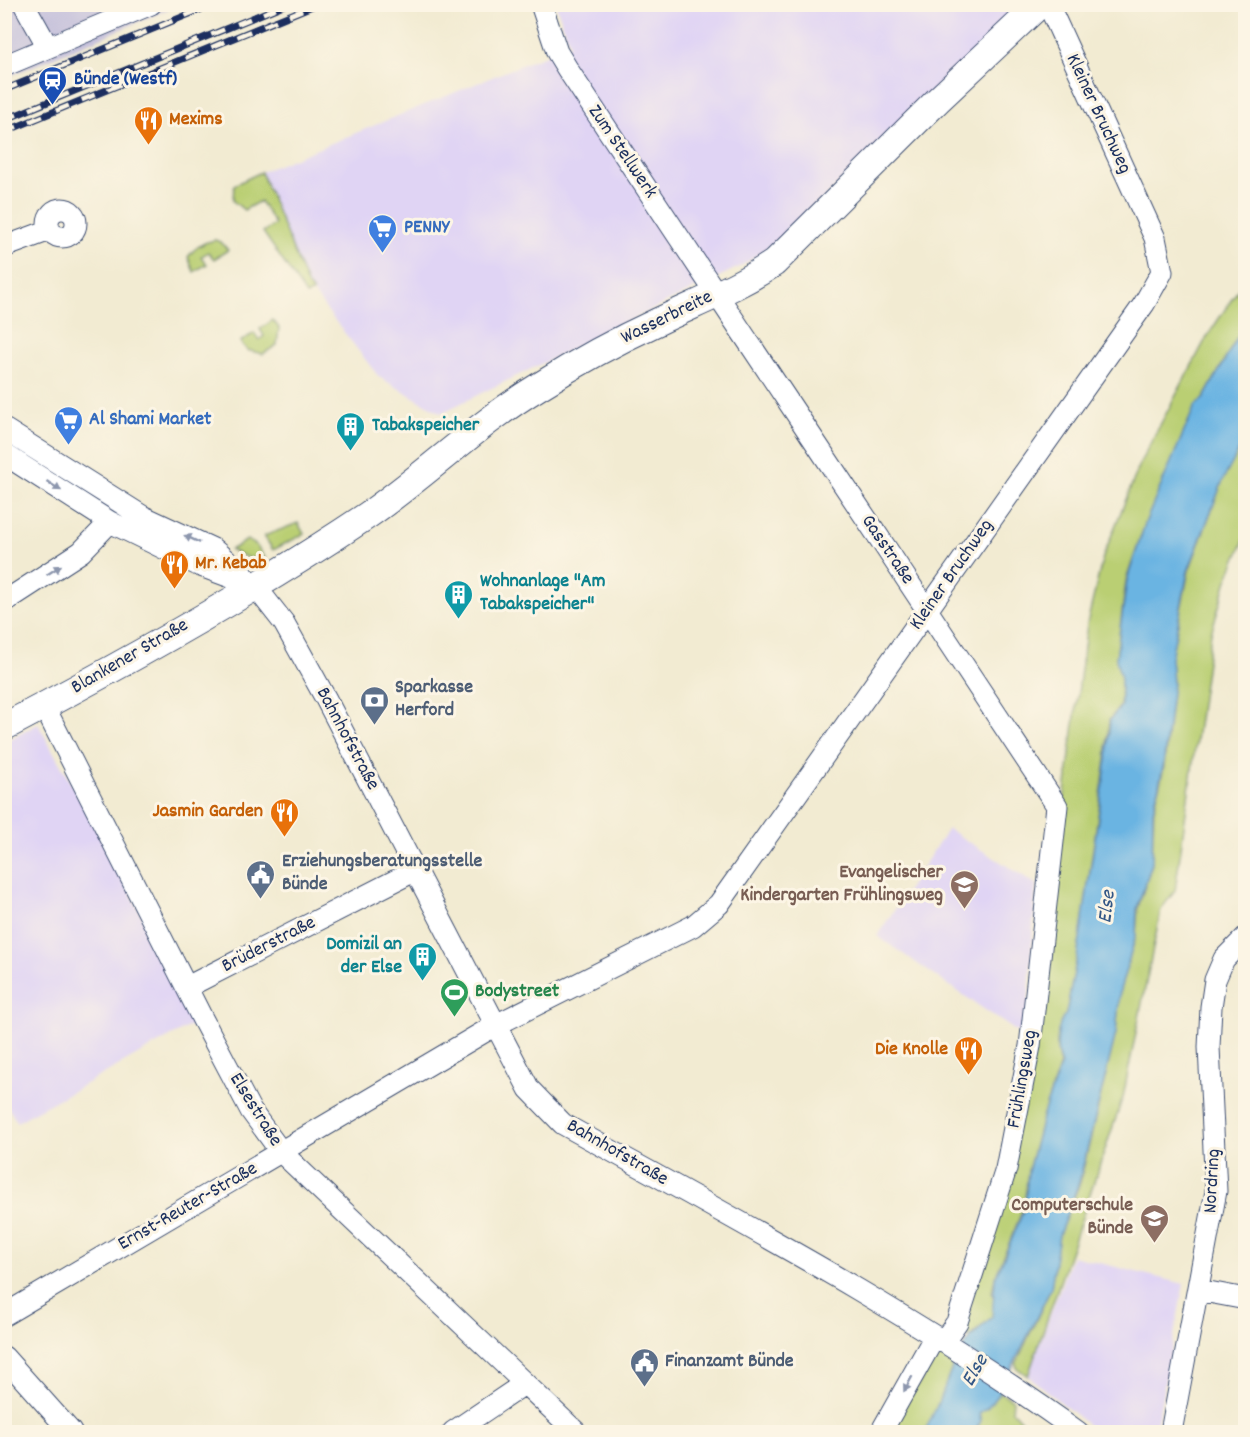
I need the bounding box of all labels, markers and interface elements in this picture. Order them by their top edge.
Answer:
street label: Kleiner Bruchweg [1058,49,1138,179]
station icon: Bünde (Westf) [37,64,69,106]
place label: Bünde (Westf) [74,66,177,94]
street label: Zum Stellwerk [580,100,664,204]
restaurant icon: Mexims [132,104,164,146]
place label: Mexims [169,106,223,134]
supermarket icon: PENNY [367,212,399,254]
place label: PENNY [404,214,451,242]
street label: Wasserbreite [617,284,718,352]
supermarket icon: Al Shami Market [52,404,84,446]
place label: Al Shami Market [89,406,212,434]
building icon: Tabakspeicher [335,410,367,452]
place label: Tabakspeicher [372,412,480,440]
one-way arrow [46,480,62,491]
street label: Gasstraße [853,510,921,591]
street label: Kleiner Bruchweg [903,514,1001,636]
one-way arrow [182,534,200,544]
restaurant icon: Mr. Kebab [158,548,190,590]
place label: Mr. Kebab [195,550,267,578]
one-way arrow [45,564,61,576]
place label: Wohnanlage "Am Tabakspeicher" [480,568,606,619]
building icon: Wohnanlage "Am Tabakspeicher" [443,578,475,620]
street label: Blankener Straße [66,612,194,702]
place label: Sparkasse Herford [395,674,473,725]
street label: Bahnhofstraße [308,682,386,796]
bank icon: Sparkasse Herford [358,684,390,726]
restaurant icon: Jasmin Garden [268,796,300,838]
place label: Jasmin Garden [152,798,263,826]
place label: Erziehungsberatungsstelle Bünde [282,848,483,899]
public building icon: Erziehungsberatungsstelle Bünde [245,858,277,900]
place label: Evangelischer Kindergarten Frühlingsweg [740,859,944,910]
school or university icon: Evangelischer Kindergarten Frühlingsweg [948,868,980,910]
water label: Else [1091,887,1125,925]
street label: Brüderstraße [217,909,321,981]
place label: Domizil an der Else [326,931,402,982]
building icon: Domizil an der Else [407,940,439,982]
sports icon: Bodystreet [438,976,470,1018]
place label: Bodystreet [475,978,560,1006]
street label: Frühlingsweg [1001,1028,1045,1130]
restaurant icon: Die Knolle [953,1034,985,1076]
place label: Die Knolle [875,1036,948,1064]
street label: Elsestraße [221,1068,289,1152]
street label: Bahnhofstraße [561,1113,673,1194]
street label: Nordring [1197,1148,1229,1214]
street label: Ernst-Reuter-Straße [113,1155,263,1258]
place label: Computerschule Bünde [1011,1192,1133,1243]
school or university icon: Computerschule Bünde [1138,1202,1170,1244]
public building icon: Finanzamt Bünde [628,1346,660,1388]
place label: Finanzamt Bünde [665,1348,794,1376]
water label: Else [955,1348,998,1393]
one-way arrow [903,1376,913,1393]

